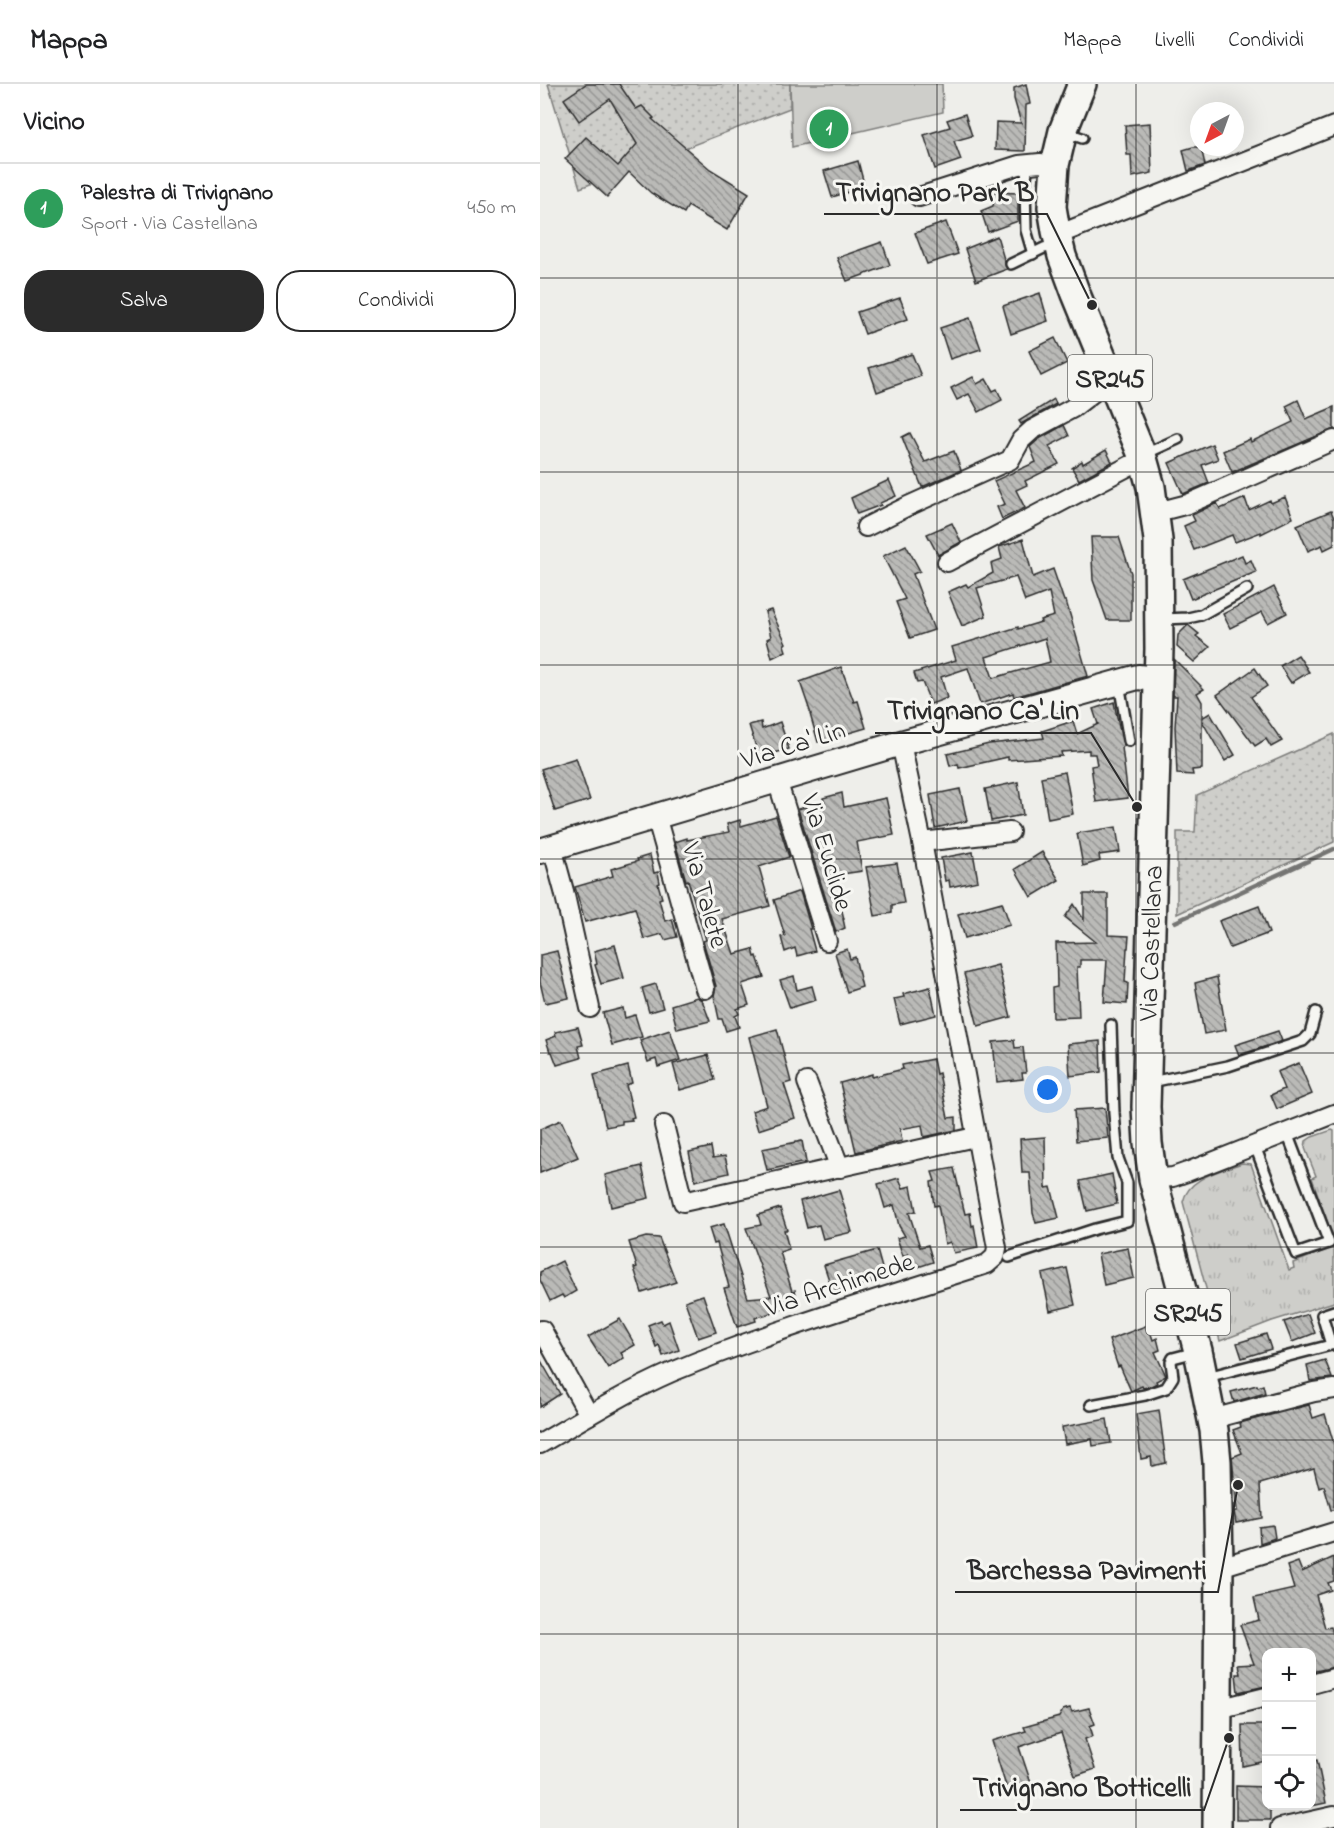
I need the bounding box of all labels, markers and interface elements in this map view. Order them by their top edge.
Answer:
text: Mappa [30,21,108,62]
text: Mappa [1063,26,1122,56]
text: Livelli [1155,26,1195,56]
text: Condividi [1228,26,1304,56]
north arrow [1190,102,1244,156]
text: Vicino [24,104,85,142]
pin: 1 [810,106,848,152]
callout: Trivignano Park B [824,168,1047,214]
text: Trivignano Park B [836,174,1035,216]
text: Palestra di Trivignano [81,178,273,210]
text: 1 [40,194,47,223]
text: 450 m [467,194,516,223]
text: Sport · Via Castellana [81,210,258,239]
button: Salva [24,270,264,332]
button: Condividi [276,270,516,332]
road number: SR245 [1068,355,1152,401]
callout: Trivignano Ca' Lin [875,687,1091,733]
text: Trivignano Ca' Lin [887,692,1079,734]
street label: Via Ca' Lin [736,712,851,781]
street label: Via Euclide [789,788,862,917]
street label: Via Talete [670,837,737,954]
street label: Via Castellana [1130,864,1175,1023]
your location [1033,1075,1062,1104]
street label: Via Archimede [759,1244,920,1329]
road number: SR245 [1146,1289,1230,1335]
callout: Barchessa Pavimenti [955,1546,1218,1592]
text: Barchessa Pavimenti [965,1552,1207,1593]
map controls [1262,1648,1316,1810]
button: + [1262,1648,1316,1702]
button: − [1262,1702,1316,1756]
button: locate [1262,1756,1316,1810]
callout: Trivignano Botticelli [960,1764,1204,1810]
text: Trivignano Botticelli [972,1769,1192,1811]

